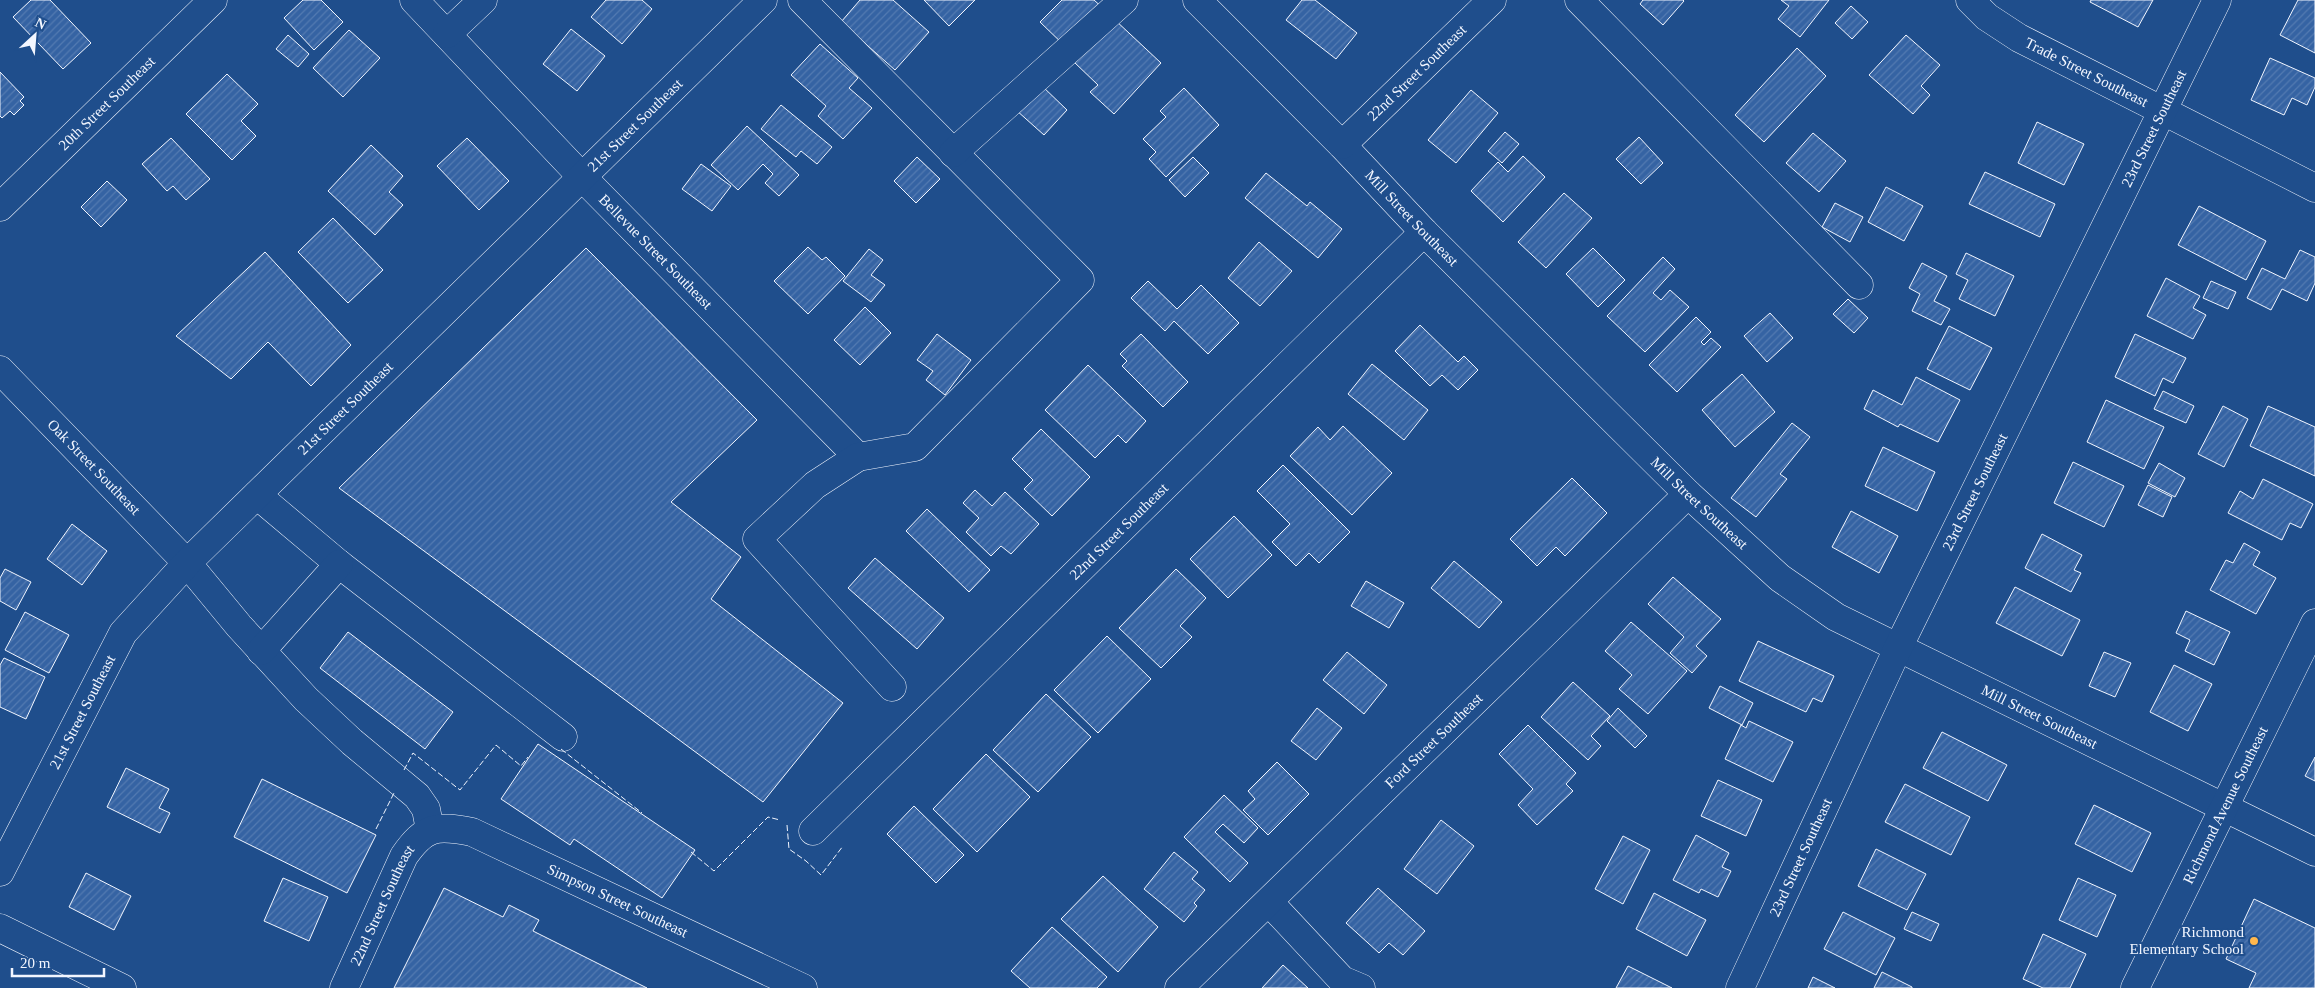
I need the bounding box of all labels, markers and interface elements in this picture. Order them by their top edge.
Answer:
north arrow [10,10,60,60]
text: N [33,15,48,33]
street label: 22nd Street Southeast [1364,21,1470,124]
street label: Trade Street Southeast [2023,34,2151,110]
street label: 20th Street Southeast [56,52,159,153]
street label: 23rd Street Southeast [2118,67,2190,190]
street label: 21st Street Southeast [584,75,686,175]
street label: Mill Street Southeast [1362,167,1462,270]
street label: Bellevue Street Southeast [596,191,716,313]
street label: 21st Street Southeast [295,358,397,458]
street label: Oak Street Southeast [44,416,144,518]
street label: 23rd Street Southeast [1939,430,2011,553]
street label: Mill Street Southeast [1648,454,1751,553]
street label: 22nd Street Southeast [1066,479,1172,583]
street label: 21st Street Southeast [46,652,119,772]
street label: Mill Street Southeast [1979,682,2101,752]
street label: Ford Street Southeast [1382,689,1486,792]
street label: Richmond Avenue Southeast [2180,723,2271,886]
street label: 23rd Street Southeast [1766,795,1835,919]
street label: 22nd Street Southeast [347,841,418,968]
street label: Simpson Street Southeast [545,861,691,941]
place label: Richmond Elementary School [2129,924,2244,957]
marker: Richmond Elementary School [2248,935,2260,947]
scale bar [12,946,105,978]
text: 20 m [20,955,51,971]

